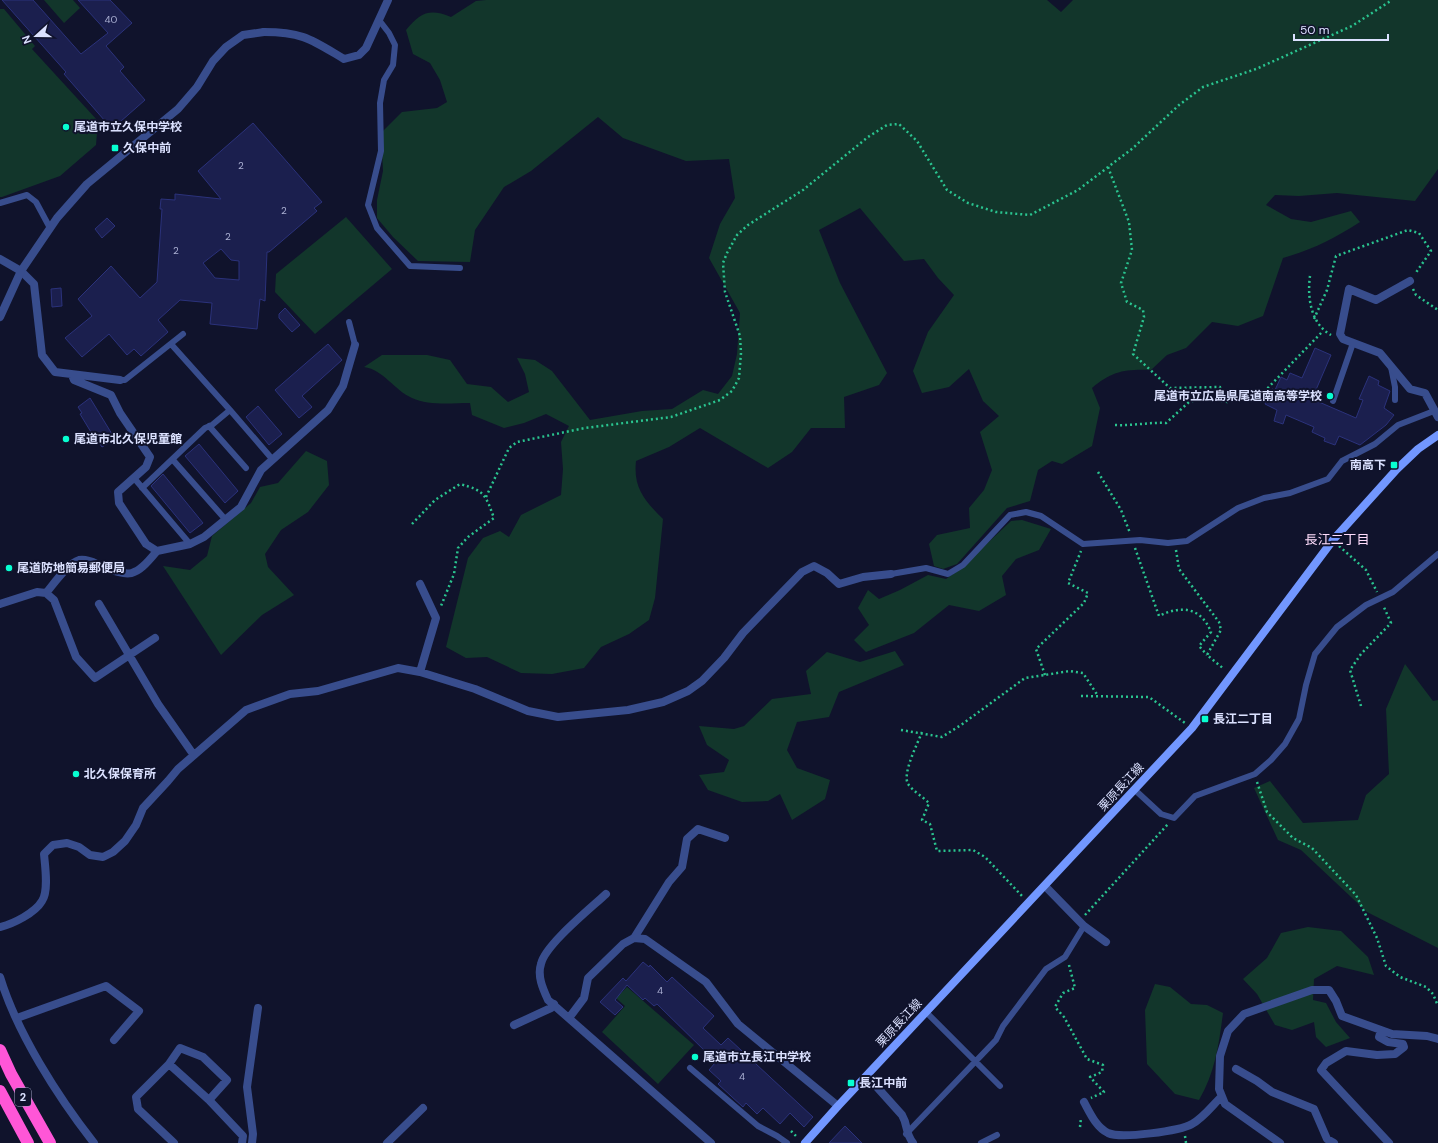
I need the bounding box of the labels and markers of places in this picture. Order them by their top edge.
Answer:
place label: 尾道市立久保中学校 [74,119,182,135]
marker: 尾道市立久保中学校 [61,122,71,132]
place label: 久保中前 [123,140,171,156]
marker: 久保中前 [110,143,120,153]
place label: 尾道市立広島県尾道南高等学校 [1154,388,1322,404]
marker: 尾道市立広島県尾道南高等学校 [1325,391,1335,401]
place label: 尾道市北久保児童館 [74,431,182,447]
marker: 尾道市北久保児童館 [61,434,71,444]
place label: 南高下 [1350,457,1386,473]
marker: 南高下 [1389,460,1399,470]
place label: 尾道防地簡易郵便局 [17,560,125,576]
marker: 尾道防地簡易郵便局 [4,563,14,573]
place label: 長江二丁目 [1213,711,1273,727]
marker: 長江二丁目 [1200,714,1210,724]
place label: 北久保保育所 [84,766,156,782]
marker: 北久保保育所 [71,769,81,779]
place label: 尾道市立長江中学校 [703,1049,811,1065]
marker: 尾道市立長江中学校 [690,1052,700,1062]
place label: 長江中前 [859,1075,907,1091]
marker: 長江中前 [846,1078,856,1088]

